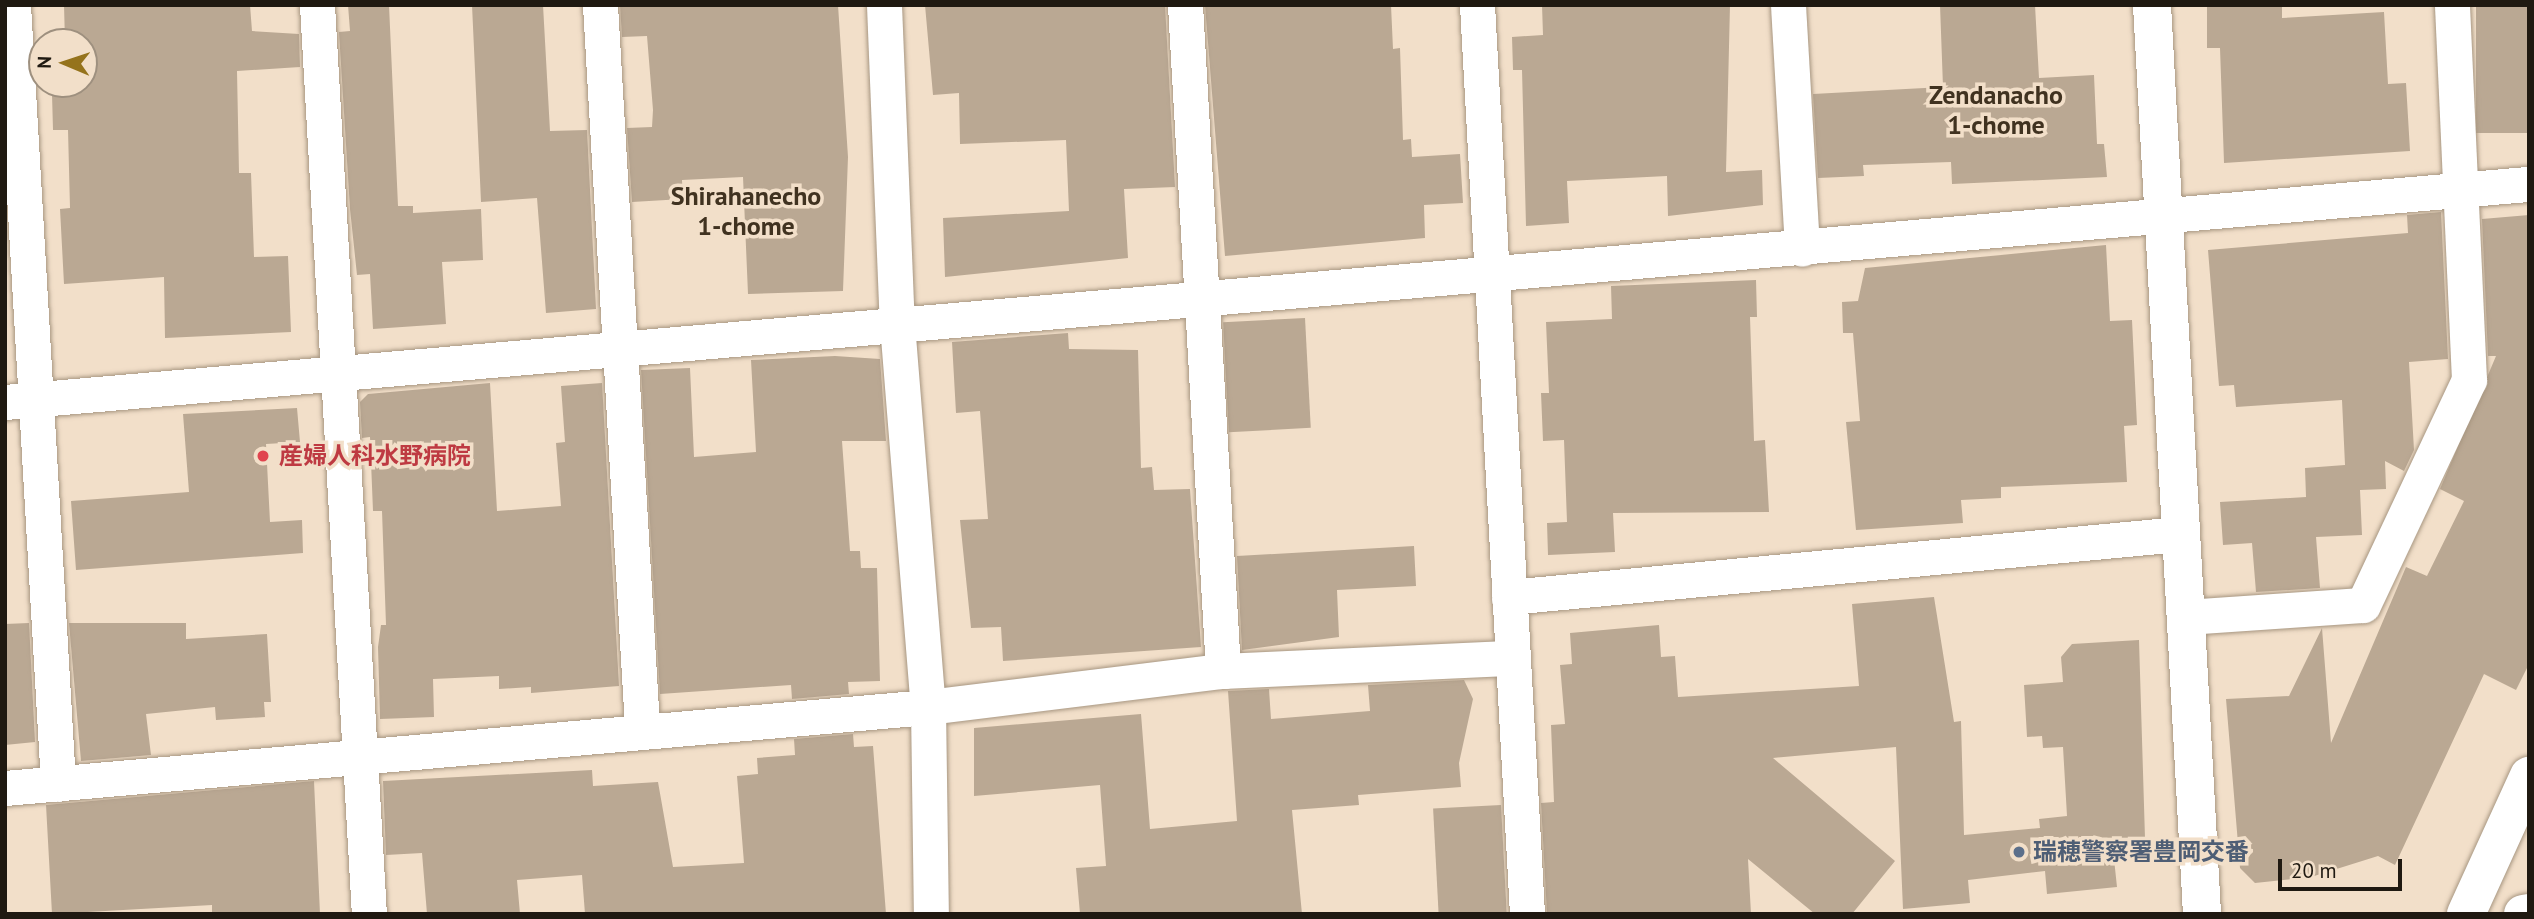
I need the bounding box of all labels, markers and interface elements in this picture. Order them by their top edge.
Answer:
north arrow [28,28,98,98]
text: N [32,56,56,69]
district label: Zendanacho 1-chome [1929,79,2063,140]
district label: Shirahanecho 1-chome [671,180,821,242]
place label: 産婦人科水野病院 [279,442,471,470]
marker: 産婦人科水野病院 [253,446,273,466]
place label: 瑞穂警察署豊岡交番 [2033,838,2249,866]
marker: 瑞穂警察署豊岡交番 [2011,844,2027,860]
scale bar [2282,846,2406,890]
text: 20 m [2291,857,2337,884]

